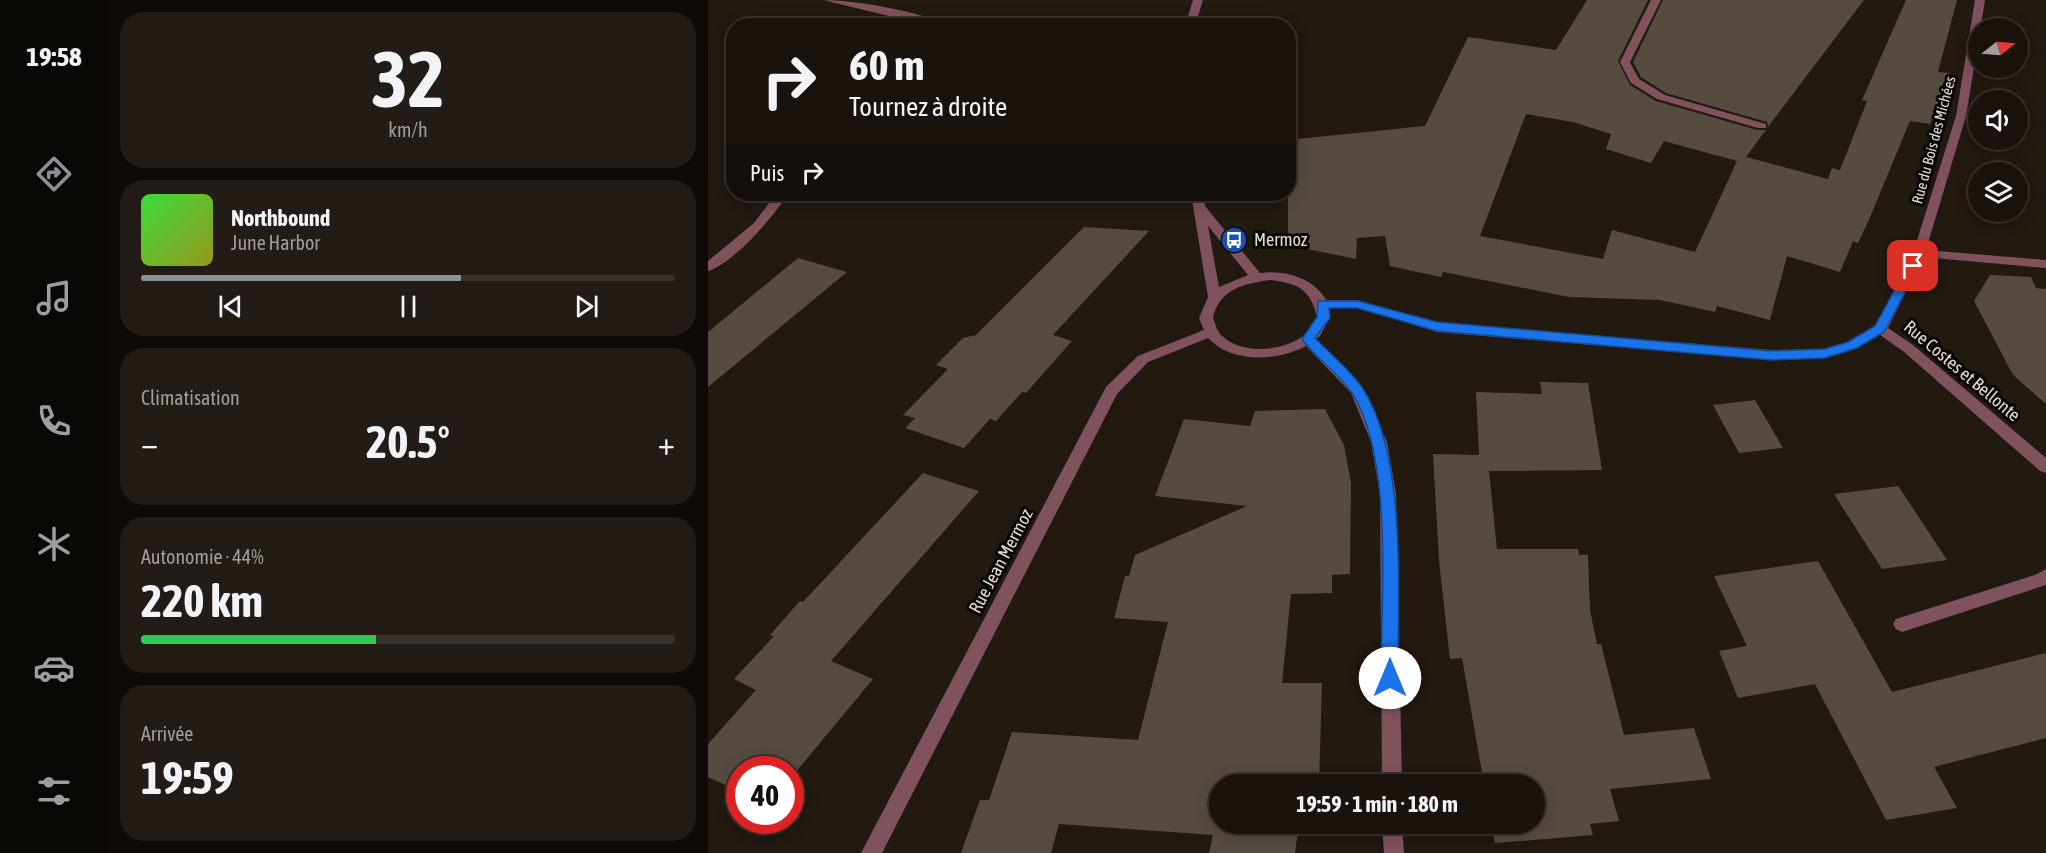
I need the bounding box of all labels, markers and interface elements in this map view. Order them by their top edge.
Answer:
north arrow [1968,18,2028,78]
map controls [1968,18,2028,222]
text: 32 [371,34,445,124]
text: 19:58 [26,41,82,72]
text: 60 m [849,41,924,89]
icon: right [750,42,828,120]
street label: Rue du Bois des Michées [1908,74,1959,206]
button: sound [1968,90,2028,150]
text: Tournez à droite [849,91,1007,122]
text: km/h [388,118,428,141]
icon: directions [33,153,75,195]
icon: right [796,156,829,189]
text: Puis [750,160,784,186]
button: layers [1968,162,2028,222]
text: Northbound [231,205,330,231]
bus stop icon: Mermoz [1219,225,1249,255]
place label: Mermoz [1254,229,1308,250]
text: June Harbor [231,231,320,254]
pin [1887,240,1938,291]
icon: arrive [1896,249,1929,282]
icon: music [33,277,75,319]
icon: previous [214,290,247,323]
icon: pause [392,290,425,323]
icon: next [570,290,603,323]
street label: Rue Costes et Bellonte [1900,316,2025,425]
text: Climatisation [141,386,240,409]
icon: phone [33,400,75,442]
text: 20.5° [366,416,450,468]
text: − [141,424,158,462]
text: + [658,424,675,462]
street label: Rue Jean Mermoz [964,505,1037,617]
icon: climate [33,523,75,565]
text: Autonomie · 44% [141,545,264,568]
text: 220 km [141,575,263,627]
position arrow [1358,646,1422,710]
icon: car [33,647,75,689]
text: Arrivée [141,722,193,745]
text: 19:59 [141,752,234,804]
speed limit sign: 40 [726,756,804,834]
icon: filters [33,770,75,812]
text: 19:59 · 1 min · 180 m [1296,791,1458,817]

